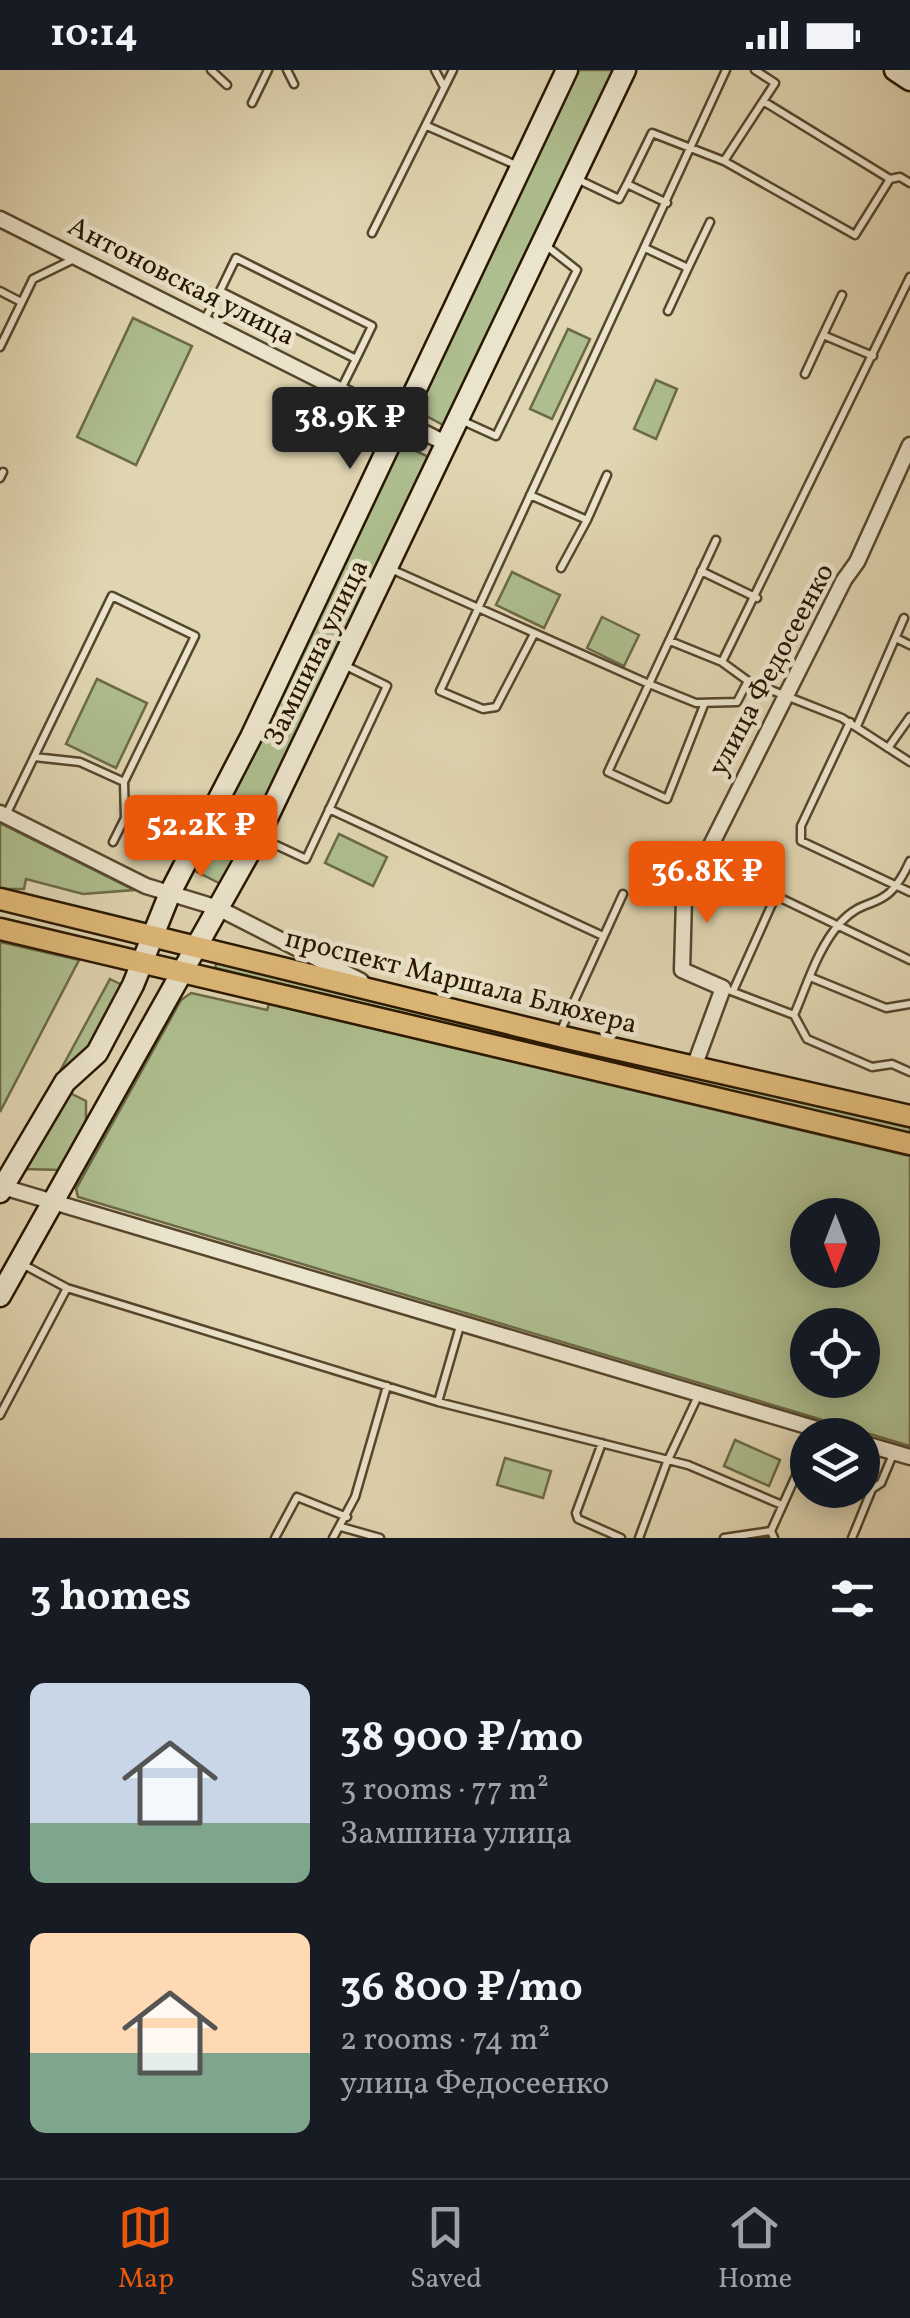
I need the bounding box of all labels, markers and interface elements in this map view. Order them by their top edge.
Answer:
text: 10:14 [50,9,138,62]
street label: Антоновская улица [61,208,301,356]
pin: 38.9K ₽ [258,387,442,472]
text: 38.9K ₽ [294,397,406,441]
street label: Замшина улица [255,553,379,753]
street label: улица Федосеенко [699,557,845,783]
pin: 52.2K ₽ [109,795,293,880]
text: 52.2K ₽ [146,805,256,849]
pin: 36.8K ₽ [615,841,799,926]
text: 36.8K ₽ [651,851,763,895]
street label: проспект Маршала Блюхера [281,919,641,1045]
north arrow [790,1198,880,1288]
map controls [790,1198,880,1508]
button: locate [790,1308,880,1398]
button: layers [790,1418,880,1508]
text: 3 homes [30,1569,191,1628]
icon: filters [825,1571,880,1626]
text: 38 900 ₽/mo [340,1710,583,1769]
icon: home [110,1723,230,1843]
text: 3 rooms · 77 m² [340,1769,549,1813]
text: Замшина улица [340,1813,572,1857]
text: 36 800 ₽/mo [340,1960,583,2019]
icon: home [110,1973,230,2093]
text: 2 rooms · 74 m² [340,2019,550,2063]
text: улица Федосеенко [340,2063,609,2107]
tab: Map [118,2200,174,2299]
tab: Saved [410,2200,482,2299]
tab: Home [718,2200,792,2299]

